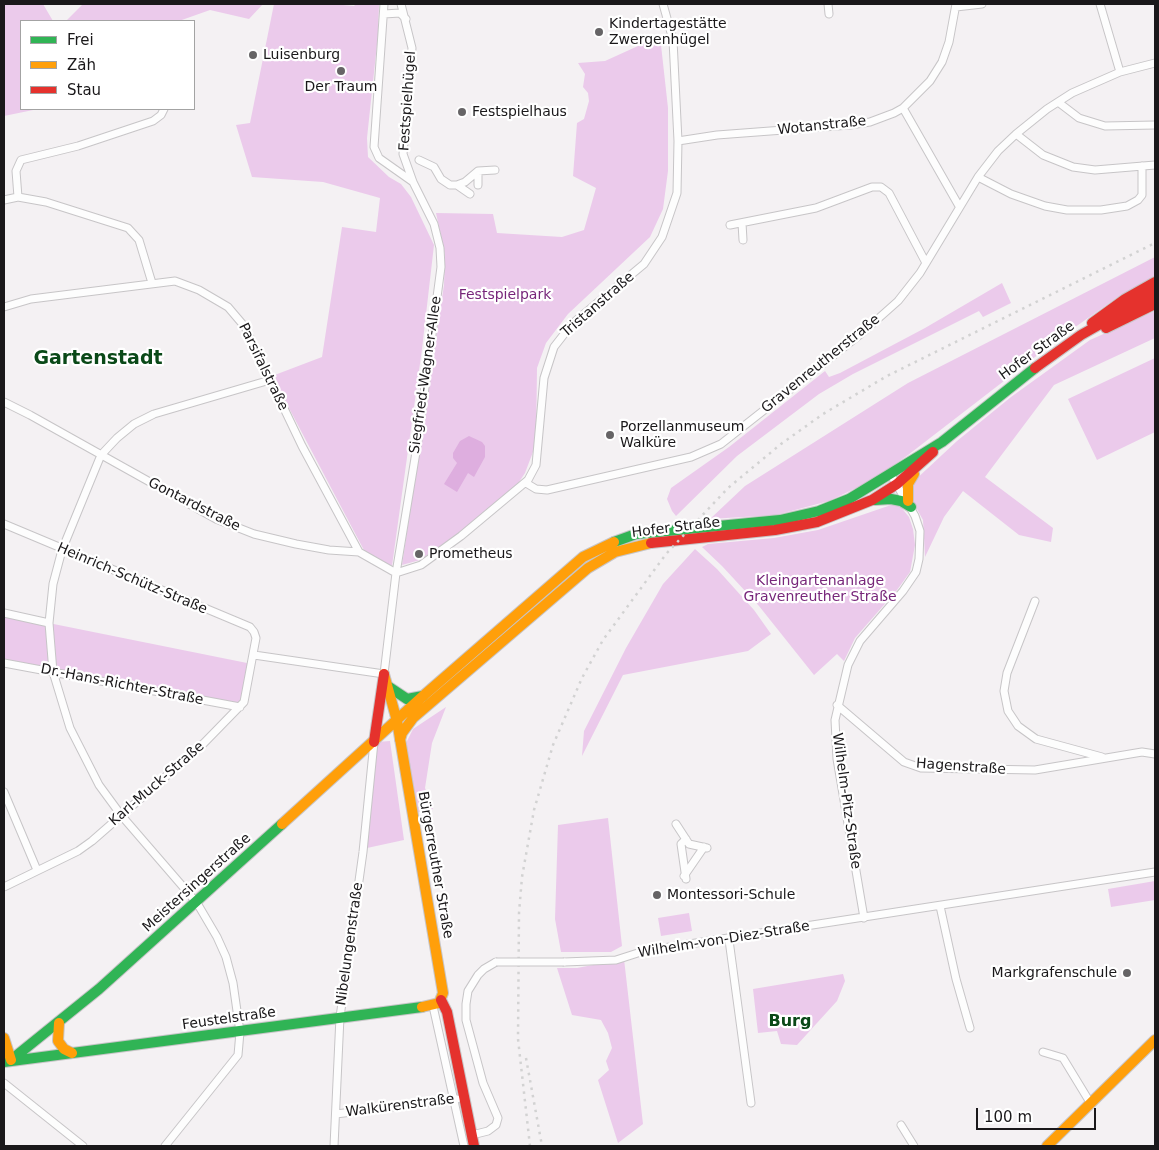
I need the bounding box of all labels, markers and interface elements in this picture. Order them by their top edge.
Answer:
place label: Kindertagestätte Zwergenhügel [609,16,727,48]
legend [20,20,195,110]
marker: Kindertagestätte Zwergenhügel [593,26,605,38]
text: Frei [67,31,94,49]
place label: Luisenburg [263,47,340,63]
marker: Luisenburg [247,49,259,61]
street label: Festspielhügel [396,50,420,152]
text: Zäh [67,56,96,74]
marker: Der Traum [335,65,347,77]
place label: Der Traum [305,79,377,95]
text: Stau [67,81,101,99]
place label: Festspielhaus [472,104,567,120]
marker: Festspielhaus [456,106,468,118]
street label: Wotanstraße [777,113,867,139]
street label: Tristanstraße [558,269,638,341]
park label: Festspielpark [459,287,551,303]
street label: Siegfried-Wagner-Allee [407,295,445,455]
street label: Gravenreutherstraße [759,311,883,417]
street label: Hofer Straße [996,318,1078,384]
street label: Parsifalstraße [235,320,291,414]
district label: Gartenstadt [33,348,163,370]
place label: Porzellanmuseum Walküre [620,419,744,452]
marker: Porzellanmuseum Walküre [604,429,616,441]
street label: Gontardstraße [145,475,243,535]
street label: Hofer Straße [631,514,721,542]
street label: Heinrich-Schütz-Straße [54,540,210,618]
place label: Prometheus [429,546,513,562]
marker: Prometheus [413,548,425,560]
park label: Kleingartenanlage Gravenreuther Straße [743,573,897,606]
street label: Dr.-Hans-Richter-Straße [39,661,205,709]
street label: Wilhelm-Pitz-Straße [828,732,864,870]
street label: Karl-Muck-Straße [106,738,208,830]
street label: Hagenstraße [916,755,1006,779]
street label: Bürgerreuther Straße [414,790,456,940]
street label: Meistersingerstraße [140,830,254,936]
street label: Nibelungenstraße [333,881,367,1007]
place label: Montessori-Schule [667,887,795,903]
marker: Montessori-Schule [651,889,663,901]
street label: Wilhelm-von-Diez-Straße [637,918,811,962]
place label: Markgrafenschule [992,965,1117,981]
marker: Markgrafenschule [1121,967,1133,979]
street label: Feustelstraße [181,1004,277,1034]
district label: Burg [769,1012,811,1032]
street label: Walkürenstraße [345,1091,455,1121]
scale bar [979,1098,1099,1130]
text: 100 m [984,1108,1032,1126]

